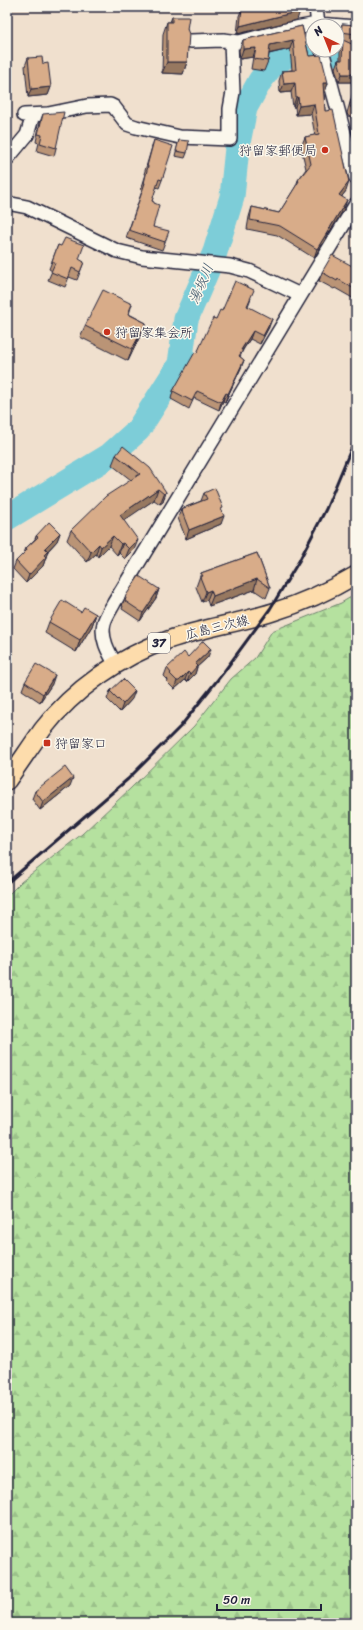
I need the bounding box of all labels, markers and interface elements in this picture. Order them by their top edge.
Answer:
north arrow [305,18,345,58]
text: N [309,21,328,41]
place label: 狩留家郵便局 [239,139,317,162]
marker: 狩留家郵便局 [320,145,330,155]
water label: 湯坂川 [181,260,221,308]
place label: 狩留家集会所 [115,321,193,344]
marker: 狩留家集会所 [102,327,112,337]
street label: 広島三次線 [183,608,252,646]
road number: 37 [148,633,170,653]
place label: 狩留家口 [55,732,107,755]
marker: 狩留家口 [42,738,52,748]
scale bar [217,1586,321,1612]
text: 50 m [223,1589,250,1611]

